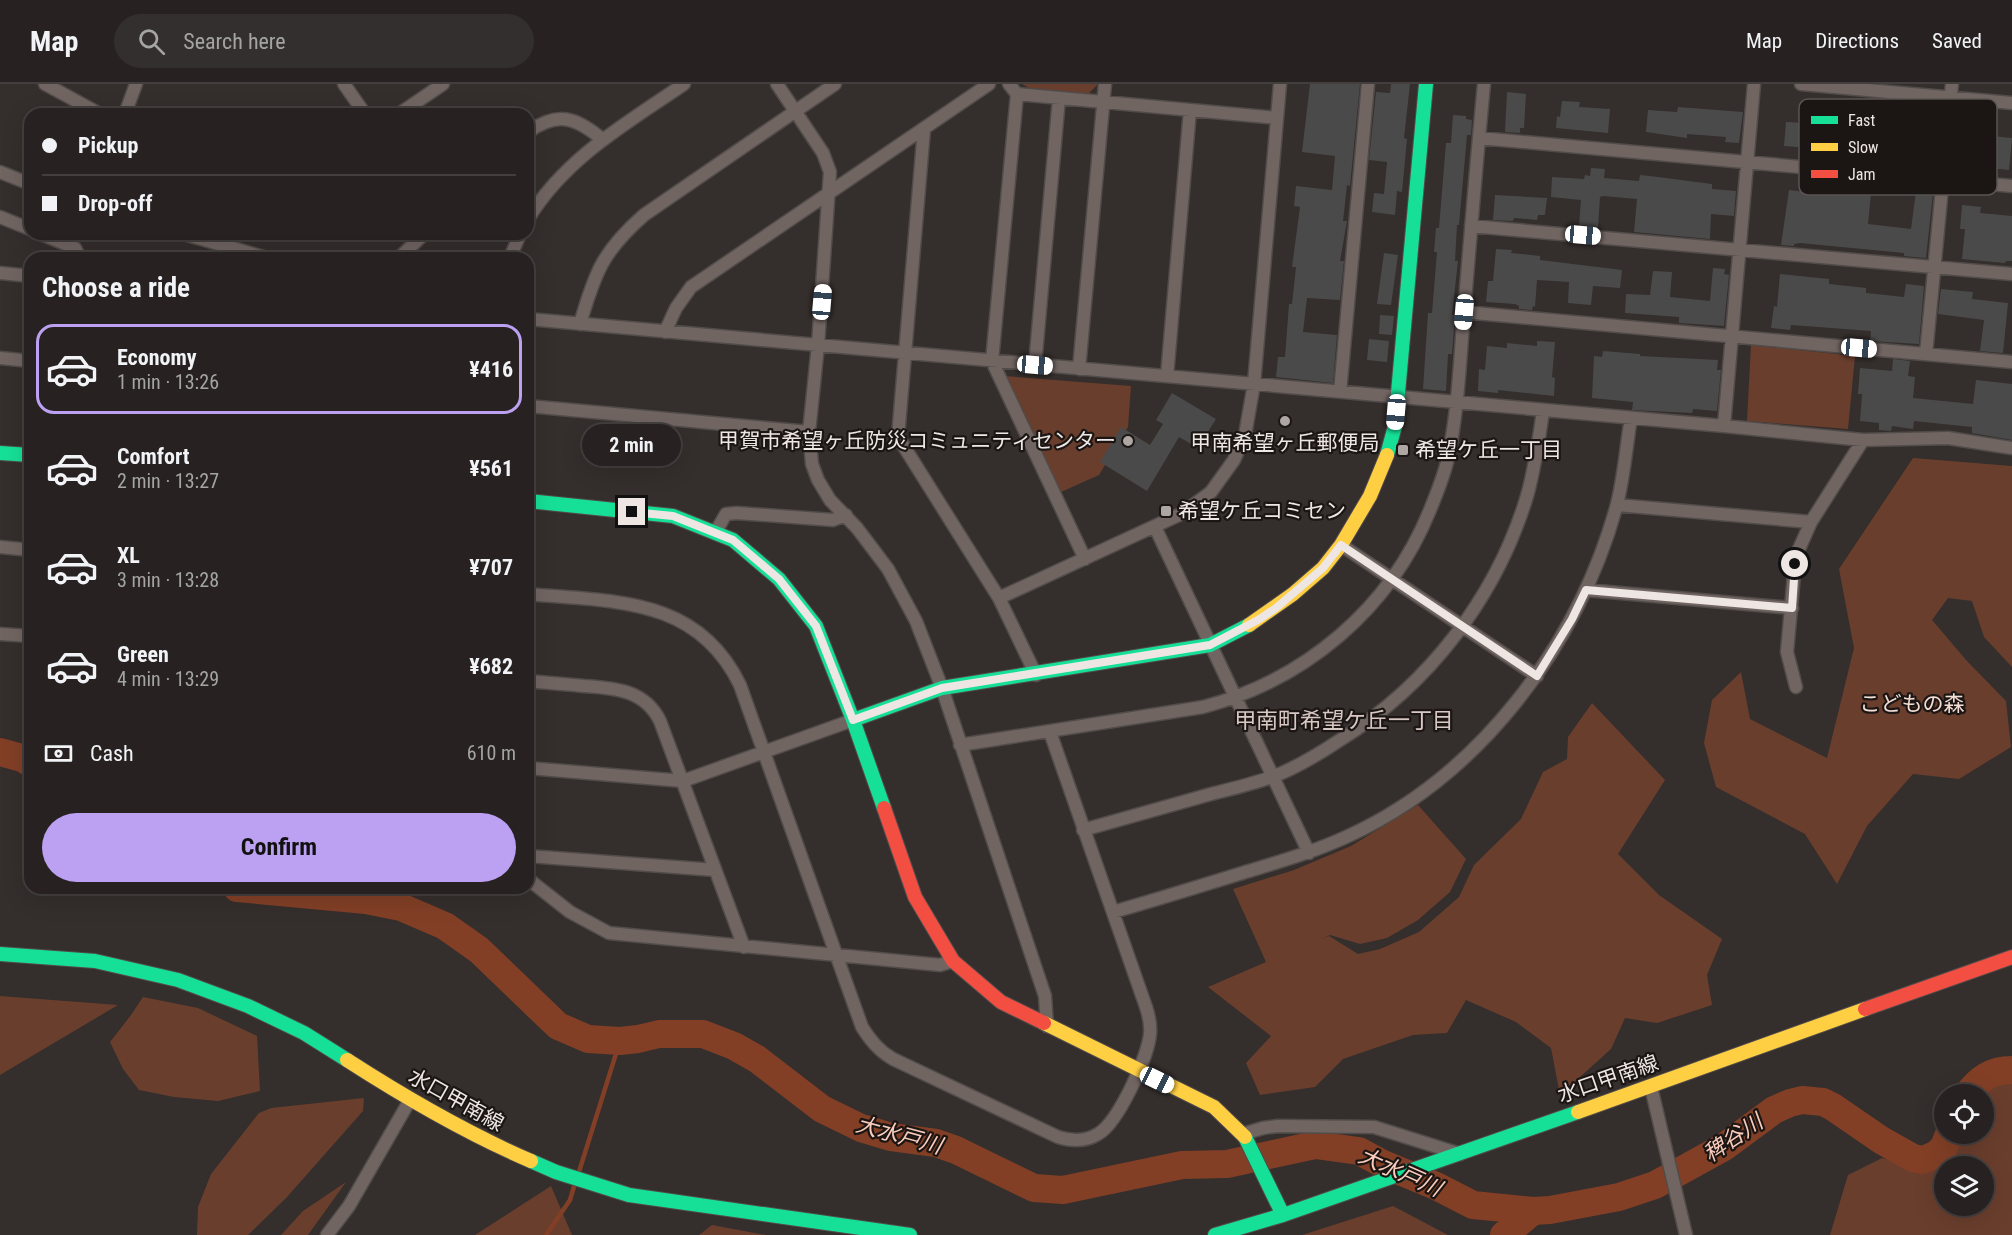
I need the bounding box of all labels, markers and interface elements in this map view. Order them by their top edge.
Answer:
search box [114,14,534,68]
text: Map [30,25,78,58]
icon: search [135,25,168,58]
text: Search here [183,29,286,54]
text: Map [1746,29,1782,53]
text: Directions [1815,29,1899,53]
text: Saved [1932,29,1982,53]
legend [1799,99,1997,195]
text: Fast [1848,111,1875,130]
text: Pickup [78,133,138,158]
text: Slow [1848,138,1878,157]
text: Jam [1848,165,1875,184]
text: Drop-off [78,191,152,216]
car [1564,224,1602,246]
text: Choose a ride [42,272,190,304]
car [811,283,833,321]
car [1453,293,1475,331]
car [1840,337,1878,359]
icon: car [45,342,99,396]
text: Economy [117,345,197,370]
car [1016,354,1054,376]
text: ¥416 [469,357,513,382]
text: 1 min · 13:26 [117,370,219,394]
car [1385,393,1407,431]
marker: 甲南希望ヶ丘郵便局 [1278,414,1292,428]
callout: 2 min [582,425,682,467]
place label: 甲賀市希望ヶ丘防災コミュニティセンター [718,429,1116,453]
place label: 甲南希望ヶ丘郵便局 [1191,431,1380,455]
text: 2 min [609,433,654,457]
marker: 甲賀市希望ヶ丘防災コミュニティセンター [1121,434,1135,448]
place label: 希望ケ丘一丁目 [1415,438,1562,462]
icon: car [45,441,99,495]
marker: 希望ケ丘一丁目 [1396,443,1410,457]
text: Comfort [117,444,190,469]
text: ¥561 [469,456,513,481]
text: 2 min · 13:27 [117,469,219,493]
route end [618,498,645,525]
place label: 希望ケ丘コミセン [1178,499,1346,523]
marker: 希望ケ丘コミセン [1159,504,1173,518]
icon: car [45,540,99,594]
text: XL [117,543,140,568]
route start [1781,550,1808,577]
text: ¥707 [469,555,513,580]
text: 3 min · 13:28 [117,568,219,592]
icon: car [45,639,99,693]
text: Green [117,642,169,667]
text: ¥682 [469,654,513,679]
text: 4 min · 13:29 [117,667,219,691]
park label: こどもの森 [1860,692,1965,716]
district label: 甲南町希望ケ丘一丁目 [1234,708,1454,733]
icon: cash [42,737,75,770]
text: Cash [90,741,134,766]
text: 610 m [467,741,516,765]
button: Confirm [42,813,516,882]
street label: 水口甲南線 [1554,1051,1662,1107]
street label: 水口甲南線 [404,1064,508,1136]
car [1137,1064,1177,1096]
map controls [1934,1084,1994,1216]
button: locate [1934,1084,1994,1144]
water label: 稗谷川 [1699,1108,1769,1167]
water label: 大水戸川 [853,1112,947,1159]
water label: 大水戸川 [1355,1143,1447,1202]
button: layers [1934,1156,1994,1216]

